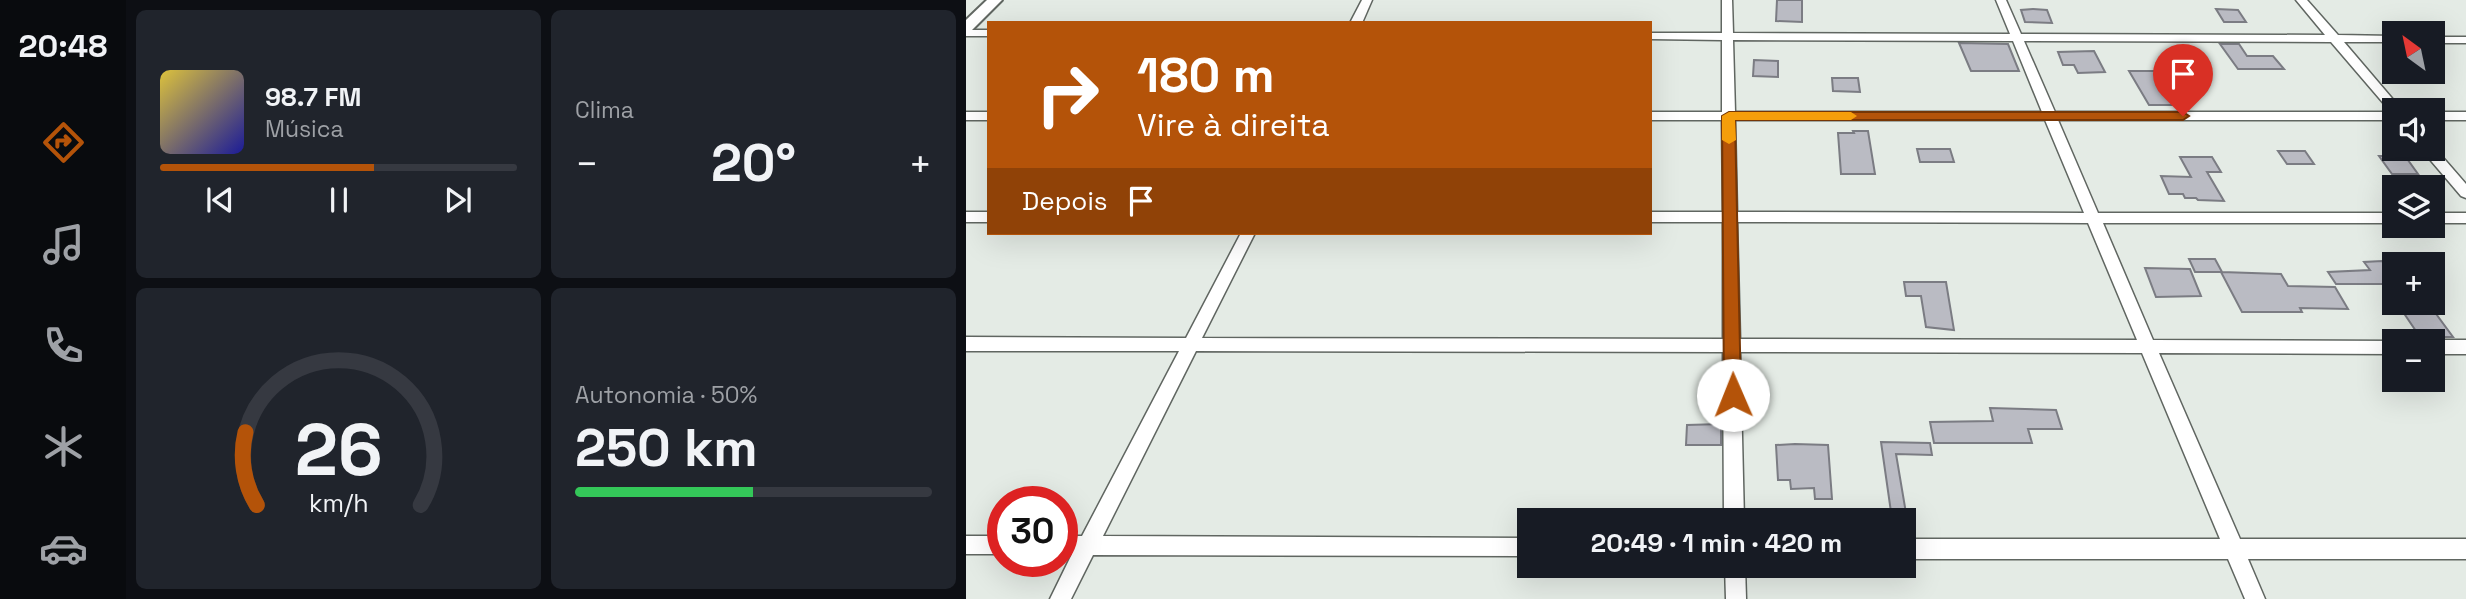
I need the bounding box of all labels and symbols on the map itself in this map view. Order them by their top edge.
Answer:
north arrow [2382,21,2445,84]
pin [2153,44,2213,116]
position arrow [1696,358,1770,432]
speed limit sign: 30 [987,486,1078,577]

